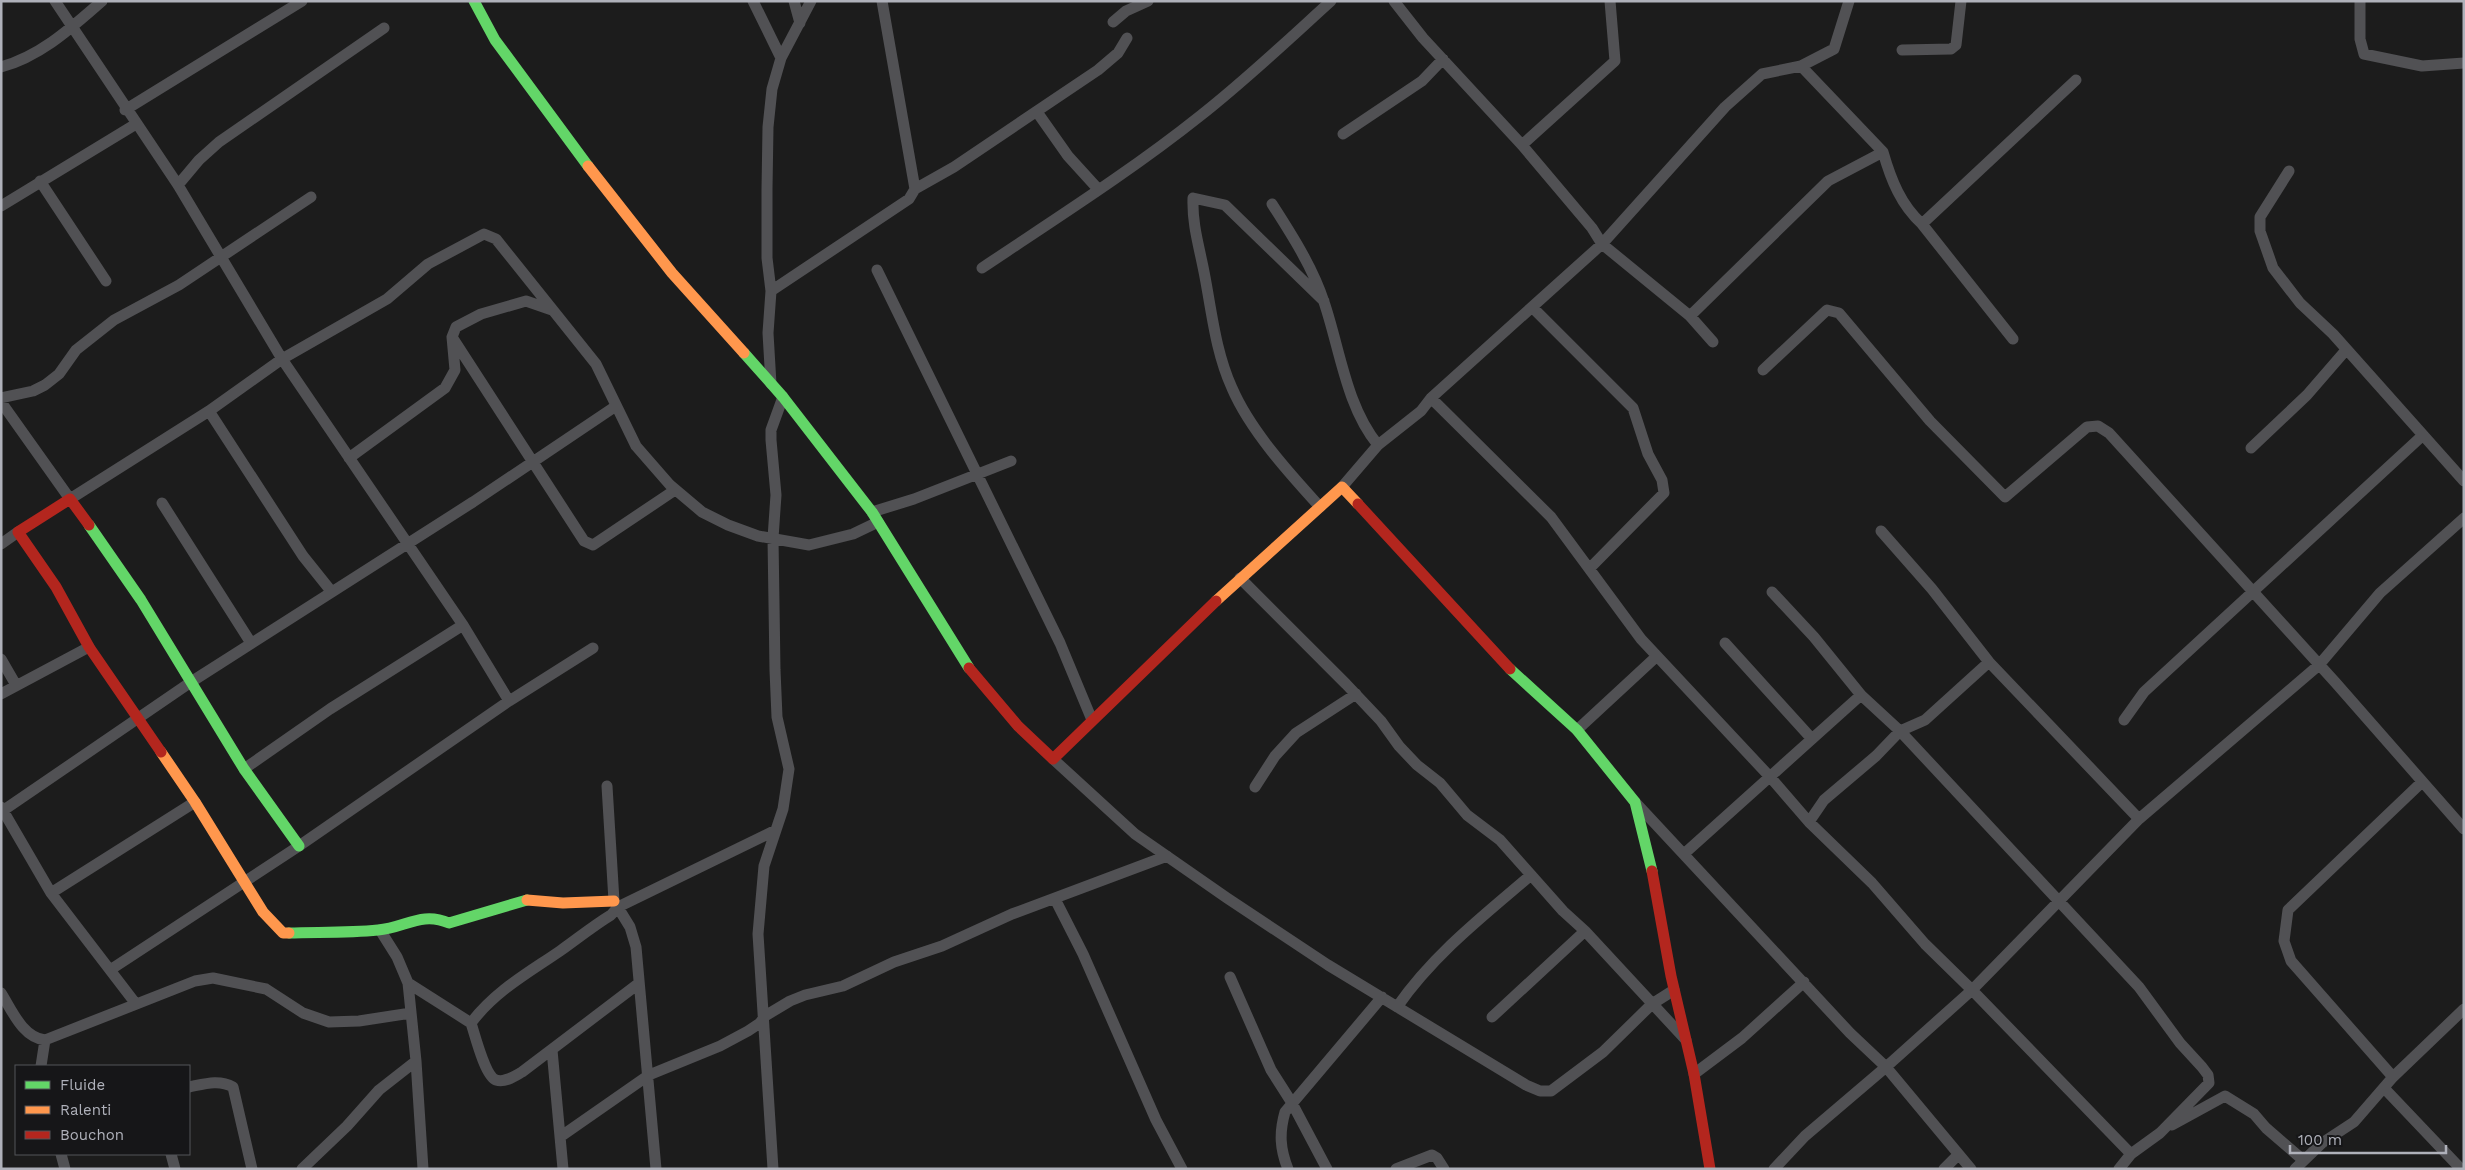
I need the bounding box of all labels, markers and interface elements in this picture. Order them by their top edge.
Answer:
legend [15,1065,190,1155]
text: Fluide [60,1076,105,1094]
text: Ralenti [60,1101,111,1119]
scale bar [2290,1122,2446,1154]
text: Bouchon [60,1126,124,1144]
text: 100 m [2298,1131,2342,1149]

